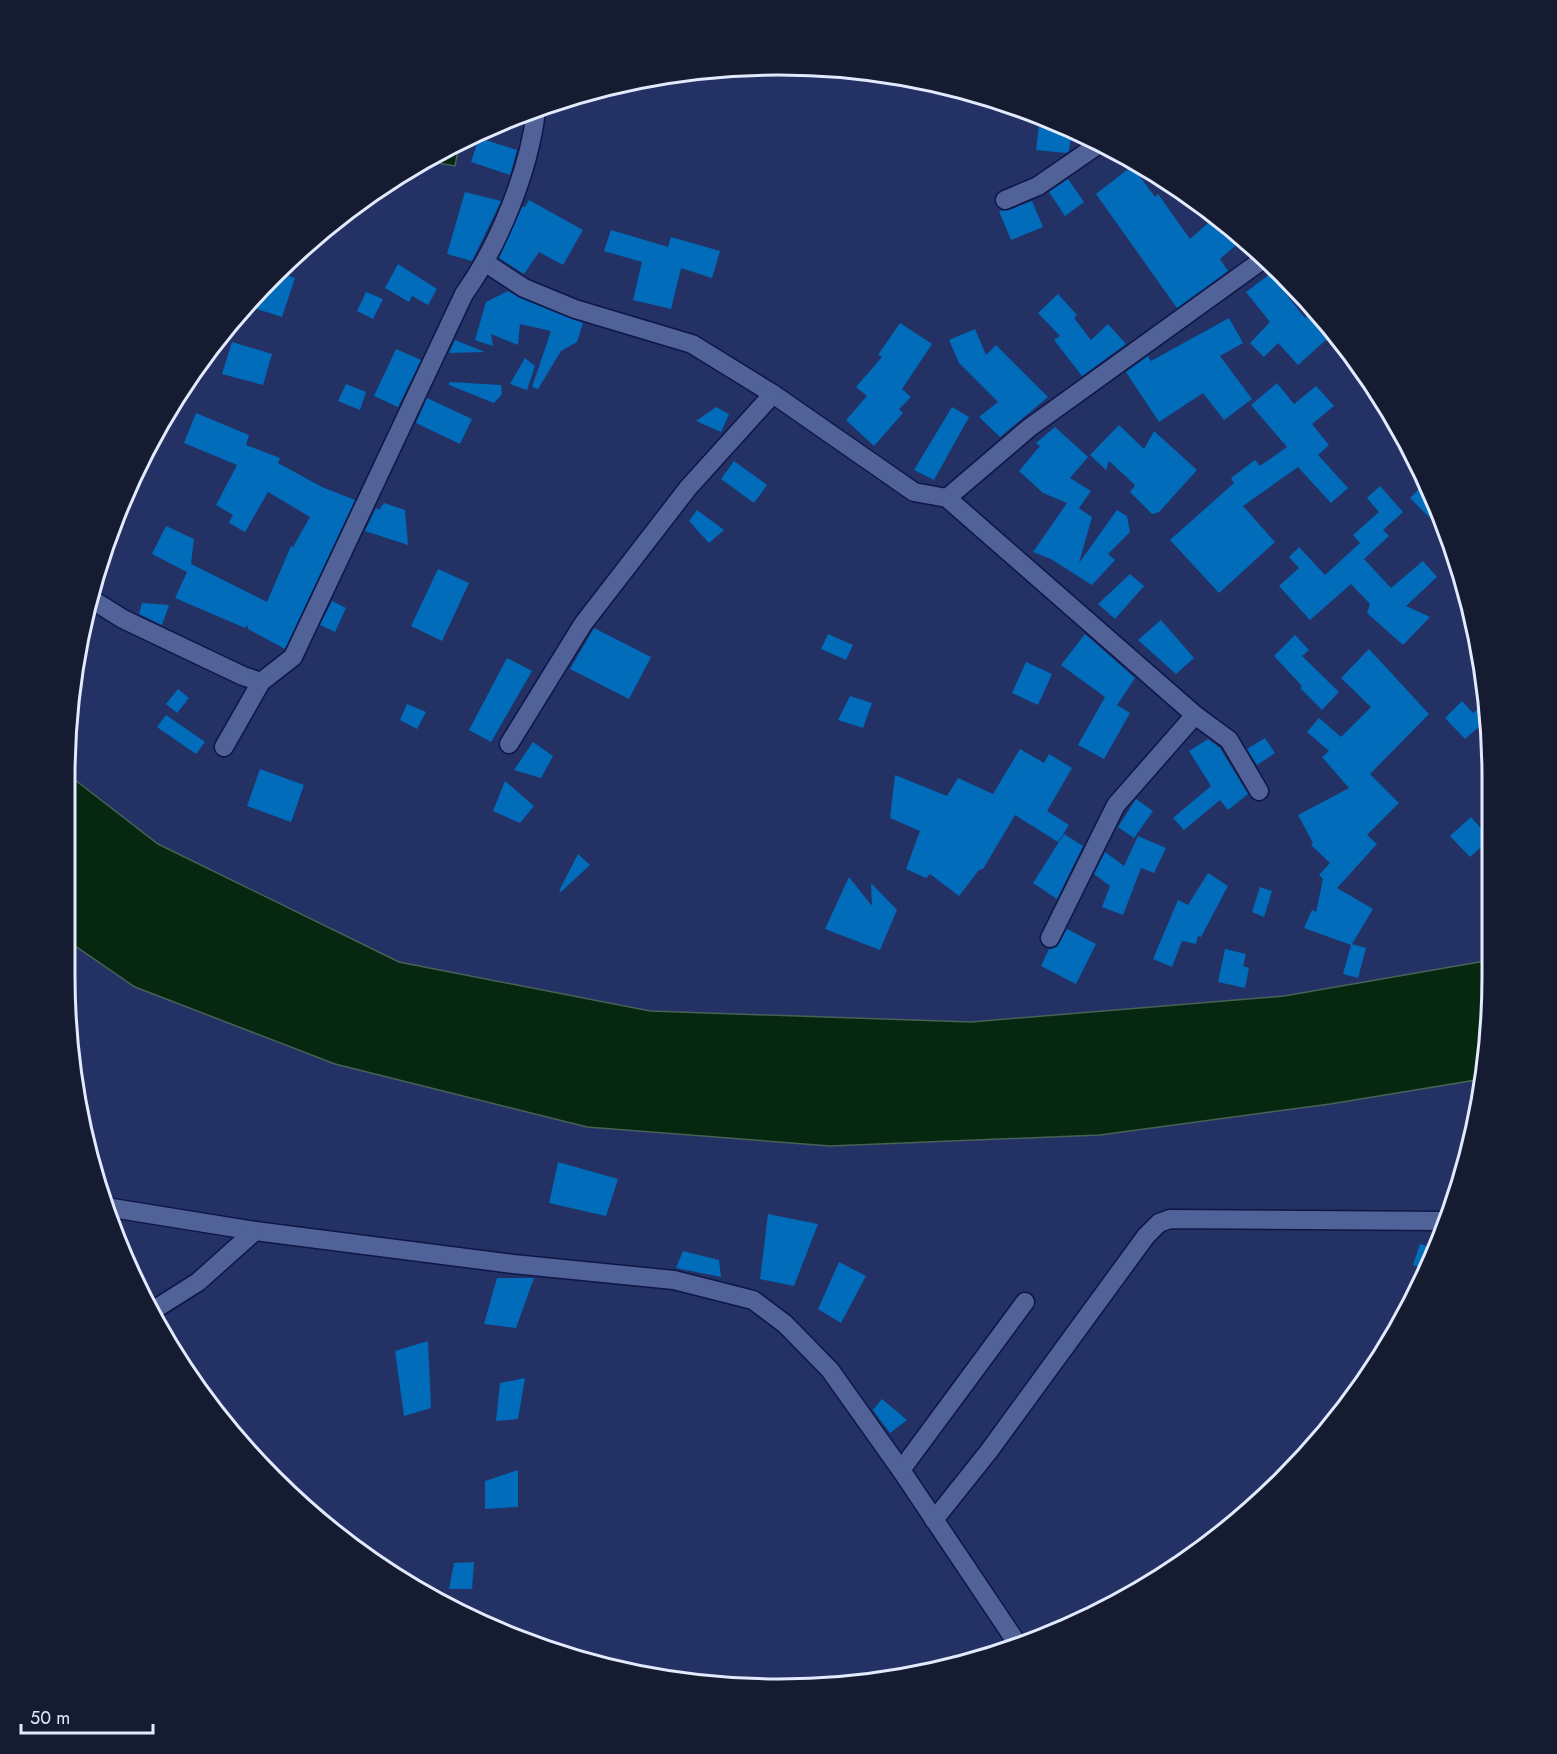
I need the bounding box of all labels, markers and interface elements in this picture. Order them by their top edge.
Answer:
scale bar [21,1697,153,1735]
text: 50 m [30,1705,70,1731]

